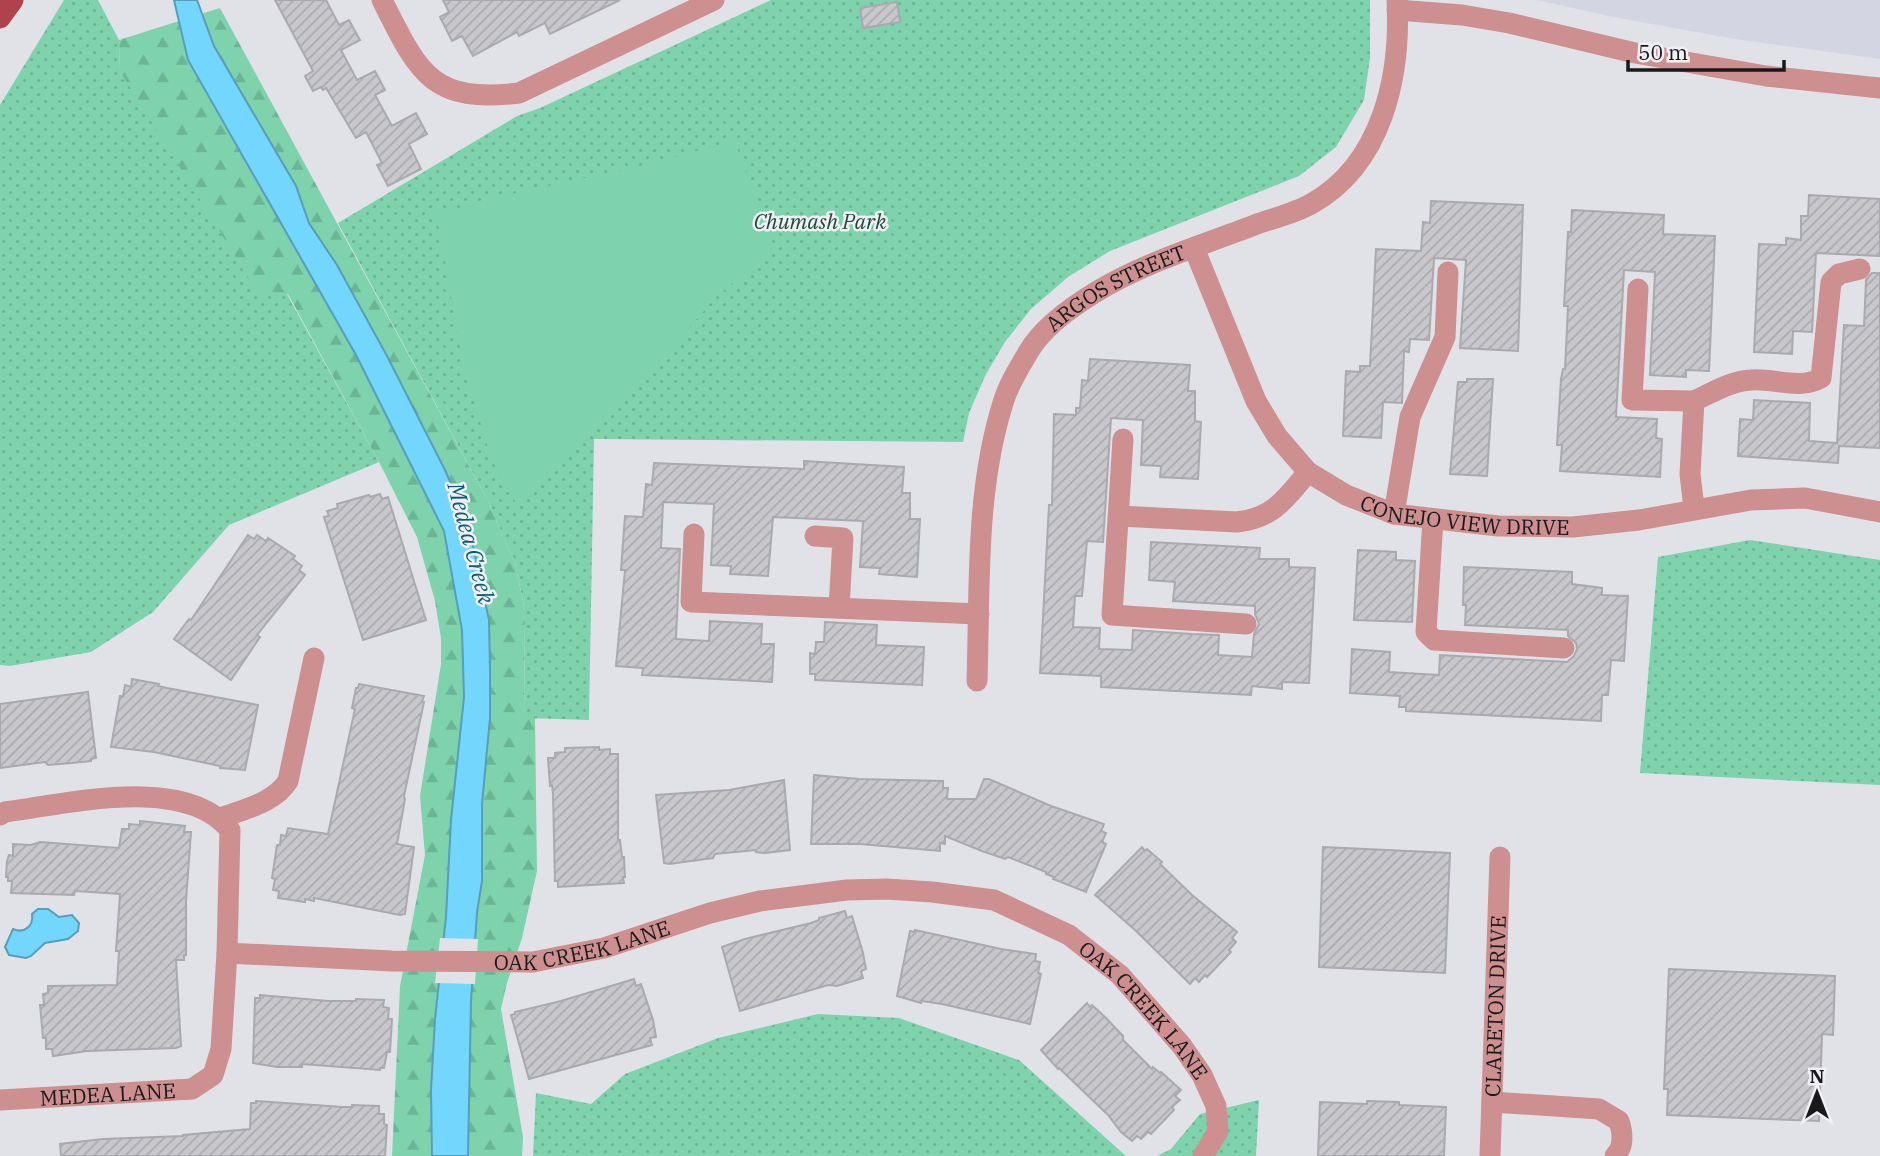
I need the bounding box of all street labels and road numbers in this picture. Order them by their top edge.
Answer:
street label: ARGOS STREET [1039,238,1190,337]
street label: CONEJO VIEW DRIVE [1356,488,1570,541]
street label: OAK CREEK LANE [494,913,673,976]
street label: CLARETON DRIVE [1478,915,1512,1097]
street label: OAK CREEK LANE [1073,934,1215,1085]
street label: MEDEA LANE [39,1076,177,1112]

